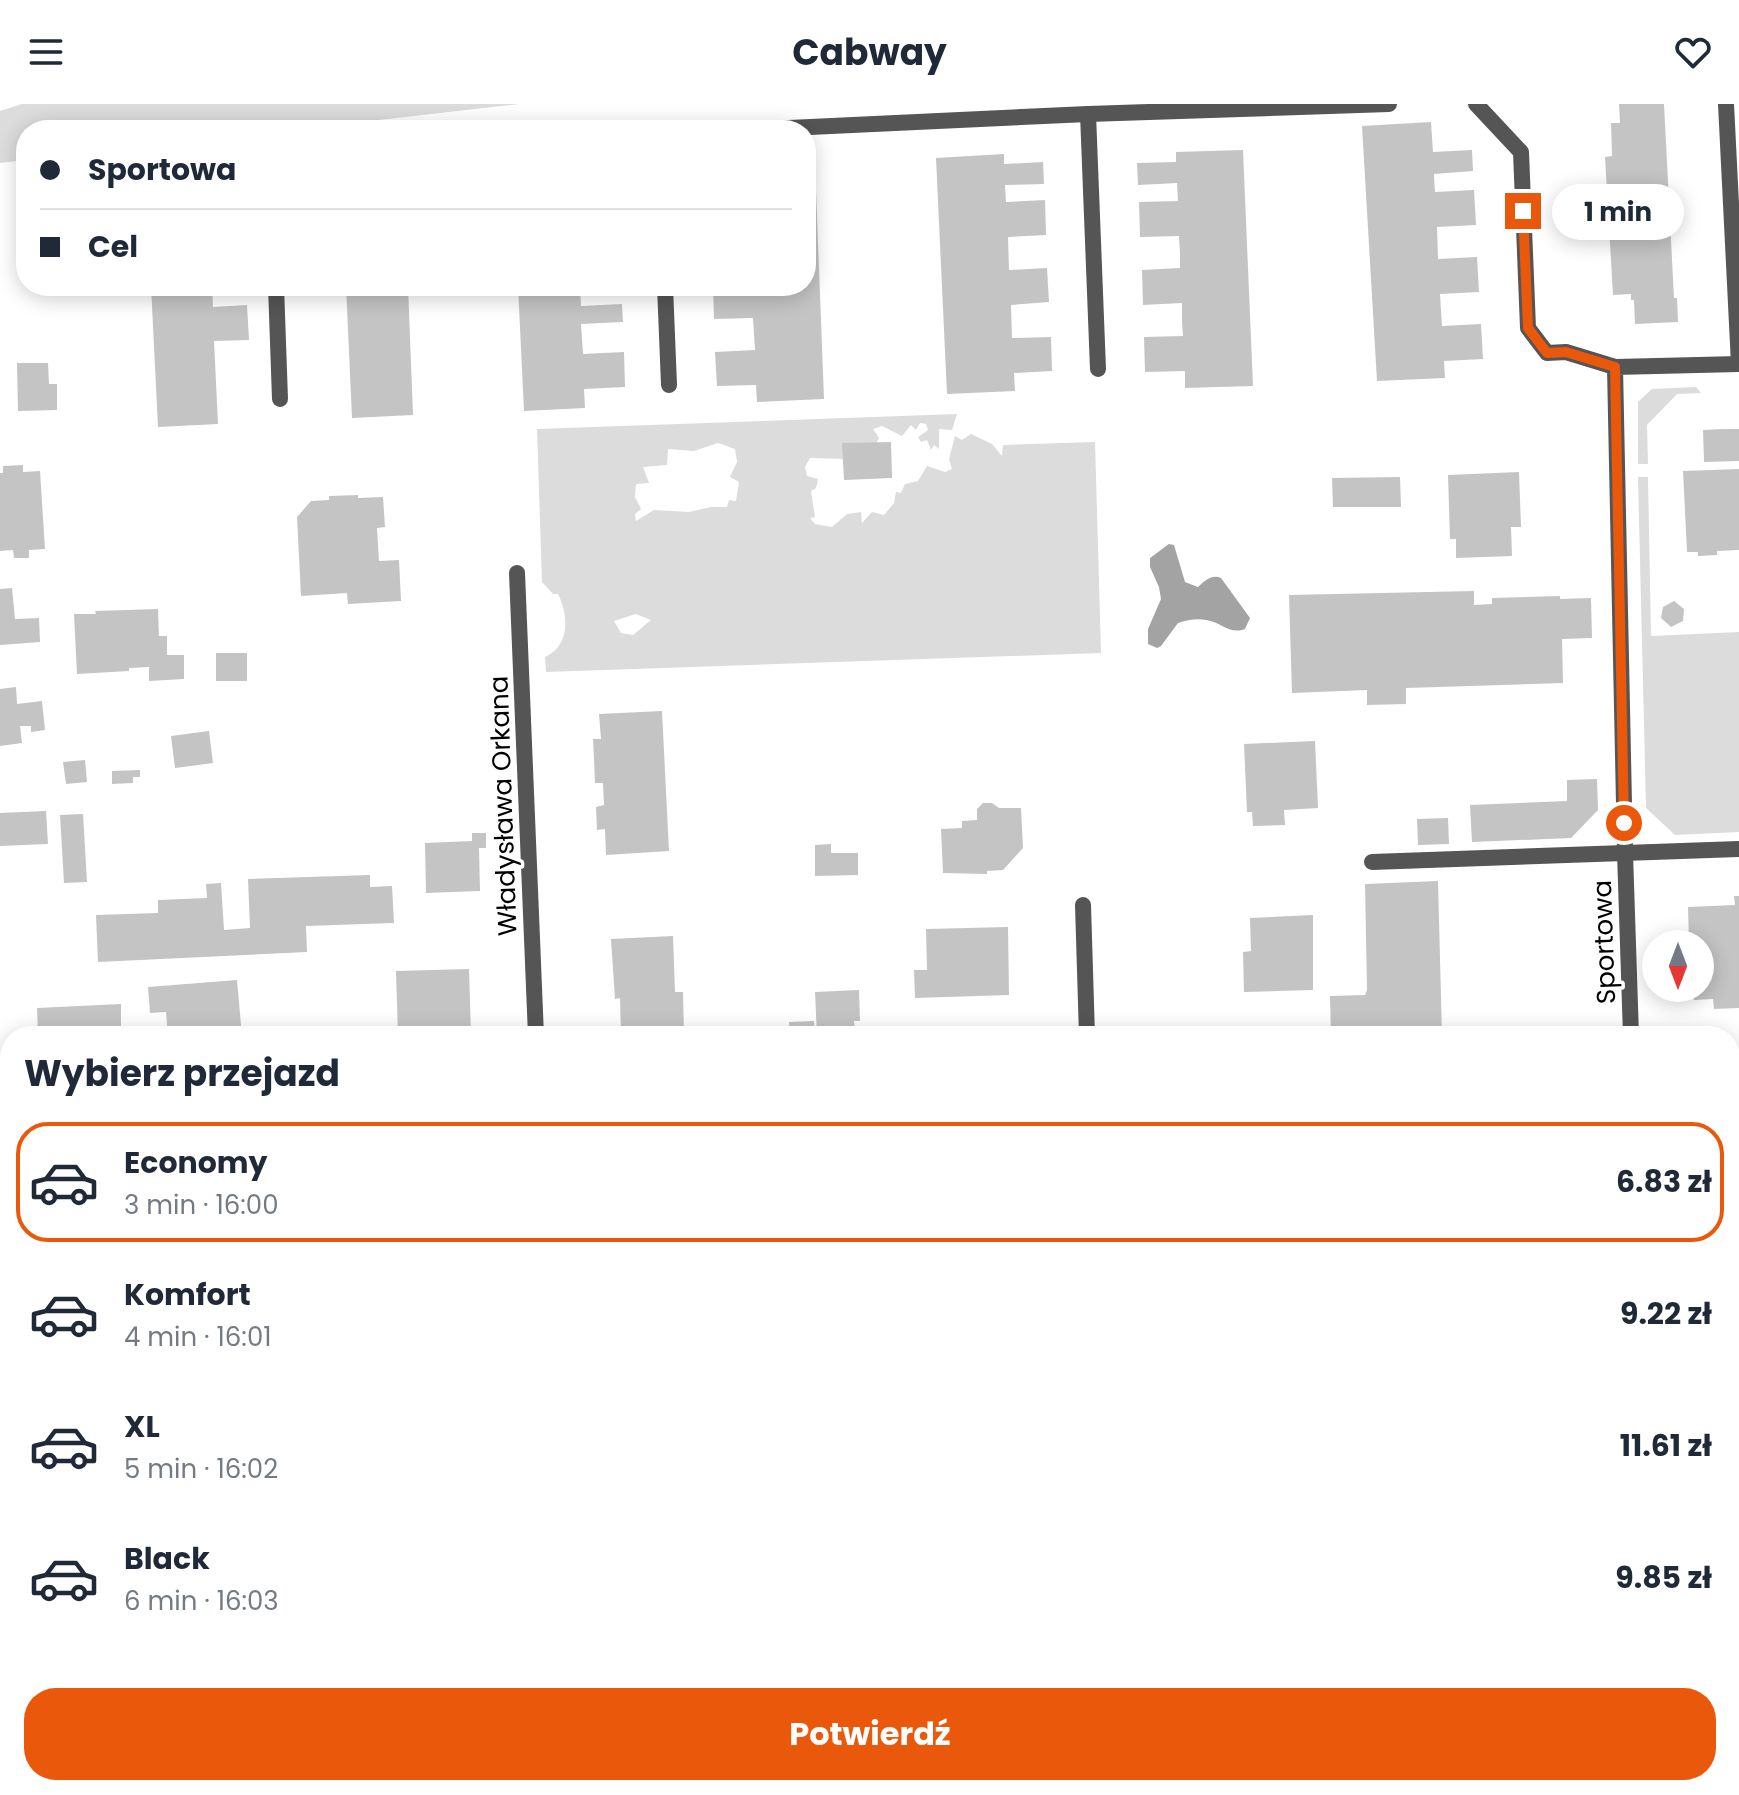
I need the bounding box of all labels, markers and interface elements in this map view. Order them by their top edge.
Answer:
text: Cabway [792,27,947,78]
icon: menu [24,30,68,74]
icon: heart [1671,30,1715,74]
text: Sportowa [88,148,236,191]
callout: 1 min [1551,183,1683,239]
route end [1505,193,1541,229]
text: 1 min [1584,194,1652,230]
text: Cel [88,225,138,268]
street label: Władysława Orkana [480,675,526,937]
route start [1606,805,1642,841]
street label: Sportowa [1584,879,1624,1005]
north arrow [1642,930,1714,1002]
map controls [1642,930,1714,1002]
text: Wybierz przejazd [24,1048,340,1099]
text: Economy [124,1141,268,1184]
icon: car [28,1146,100,1218]
text: 6.83 zł [1616,1160,1712,1203]
text: 3 min · 16:00 [124,1187,279,1223]
text: Komfort [124,1273,251,1316]
icon: car [28,1278,100,1350]
text: 9.22 zł [1620,1292,1712,1335]
text: 4 min · 16:01 [124,1319,272,1355]
text: XL [124,1405,160,1448]
icon: car [28,1410,100,1482]
text: 11.61 zł [1620,1424,1712,1467]
text: 5 min · 16:02 [124,1451,278,1487]
text: Black [124,1537,210,1580]
icon: car [28,1542,100,1614]
text: 9.85 zł [1615,1556,1712,1599]
text: 6 min · 16:03 [124,1583,279,1619]
button: Potwierdź [24,1688,1716,1780]

